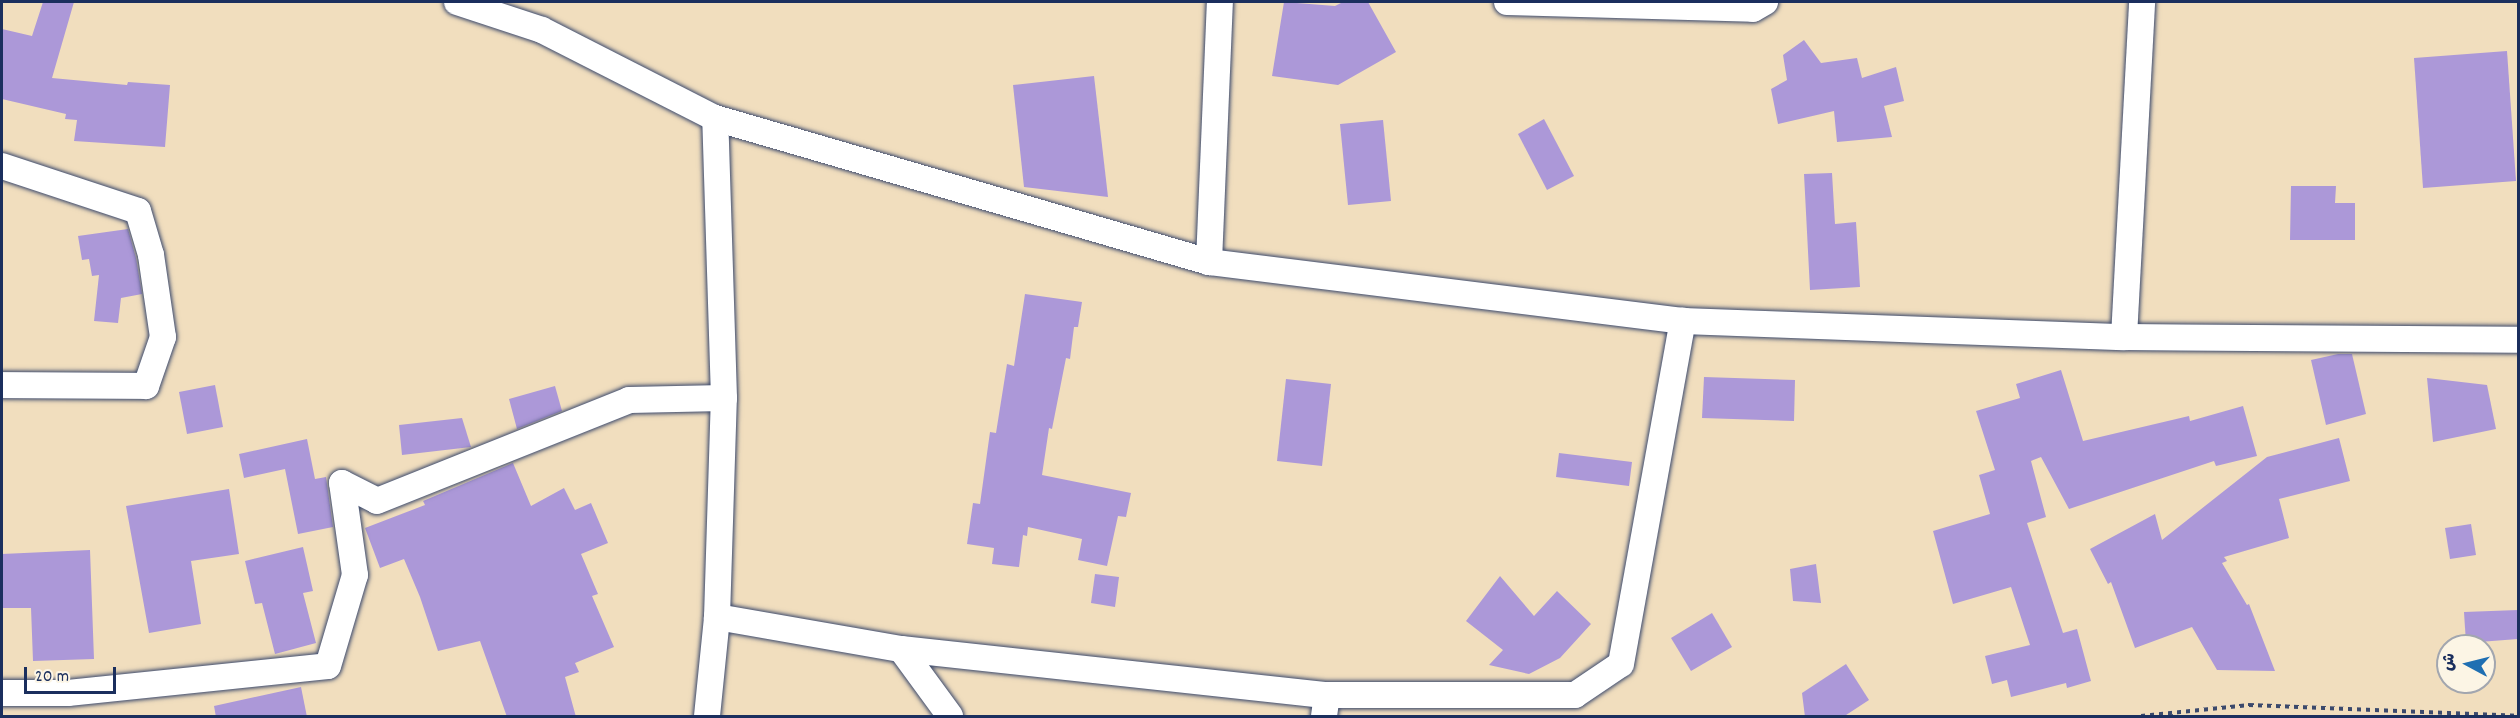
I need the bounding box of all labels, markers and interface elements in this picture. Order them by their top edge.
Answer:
north arrow [2436,634,2496,694]
text: ش [2437,652,2462,672]
scale bar [27,655,118,693]
text: 20 m [35,665,69,690]

